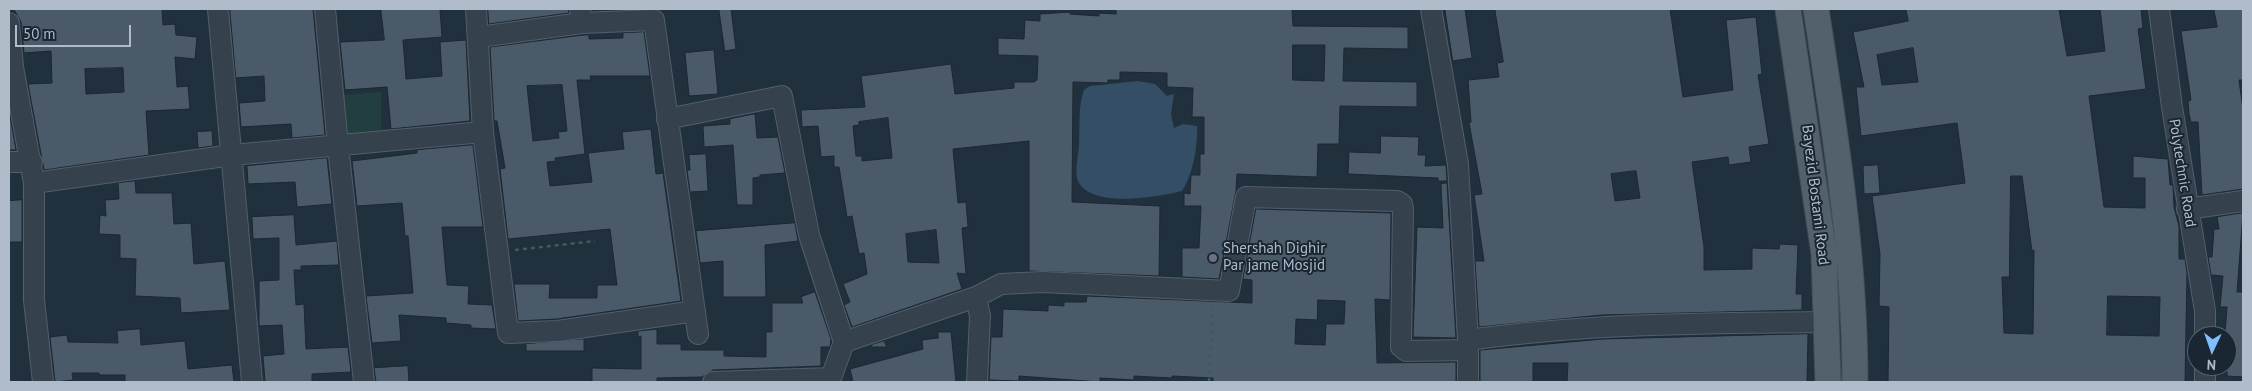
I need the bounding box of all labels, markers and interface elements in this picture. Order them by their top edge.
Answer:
scale bar [18,15,134,47]
text: 50 m [23,24,56,43]
street label: Polytechnic Road [2165,118,2199,228]
street label: Bayezid Bostami Road [1797,124,1833,266]
place label: Shershah Dighir Par jame Mosjid [1223,240,1325,275]
marker: Shershah Dighir Par jame Mosjid [1207,252,1219,264]
north arrow [2187,326,2237,376]
text: N [2206,356,2216,374]

